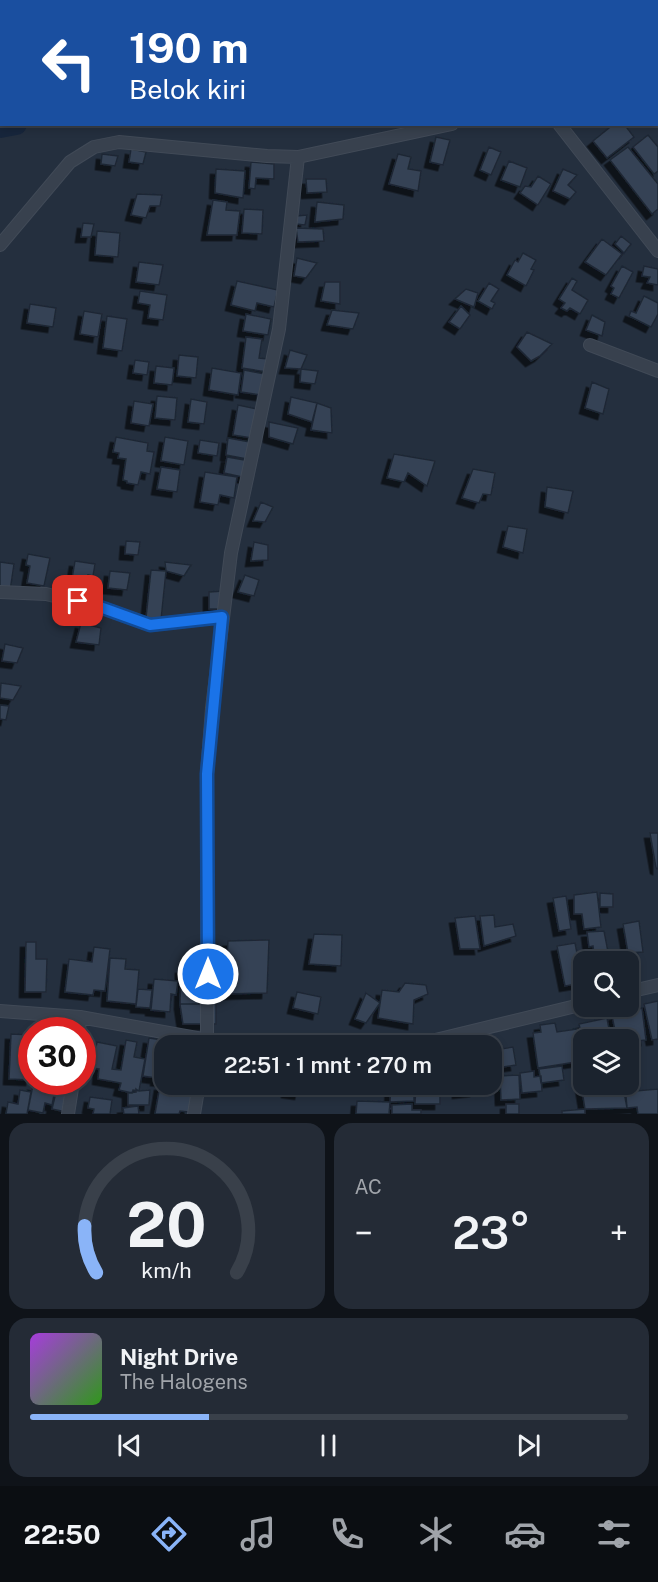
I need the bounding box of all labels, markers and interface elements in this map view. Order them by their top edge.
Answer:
text: 190 m [129,23,249,72]
icon: left [30,24,108,102]
text: Belok kiri [129,73,246,105]
pin [52,575,103,626]
icon: arrive [61,584,94,617]
position arrow [176,942,240,1006]
map controls [573,951,639,1095]
button: search [573,951,639,1017]
speed limit sign: 30 [18,1017,96,1095]
button: layers [573,1029,639,1095]
text: 22:51 · 1 mnt · 270 m [224,1052,432,1078]
text: AC [355,1175,382,1199]
text: 20 [127,1188,207,1261]
text: 23° [452,1206,530,1259]
text: − [355,1214,373,1252]
text: + [610,1214,628,1252]
text: km/h [142,1258,192,1283]
text: Night Drive [120,1344,238,1370]
text: The Halogens [120,1370,248,1394]
icon: previous [113,1429,146,1462]
icon: pause [312,1429,345,1462]
icon: next [512,1429,545,1462]
icon: directions [148,1513,190,1555]
icon: music [237,1513,279,1555]
icon: phone [326,1513,368,1555]
icon: climate [415,1513,457,1555]
icon: car [504,1513,546,1555]
icon: filters [593,1513,635,1555]
text: 22:50 [23,1518,101,1550]

